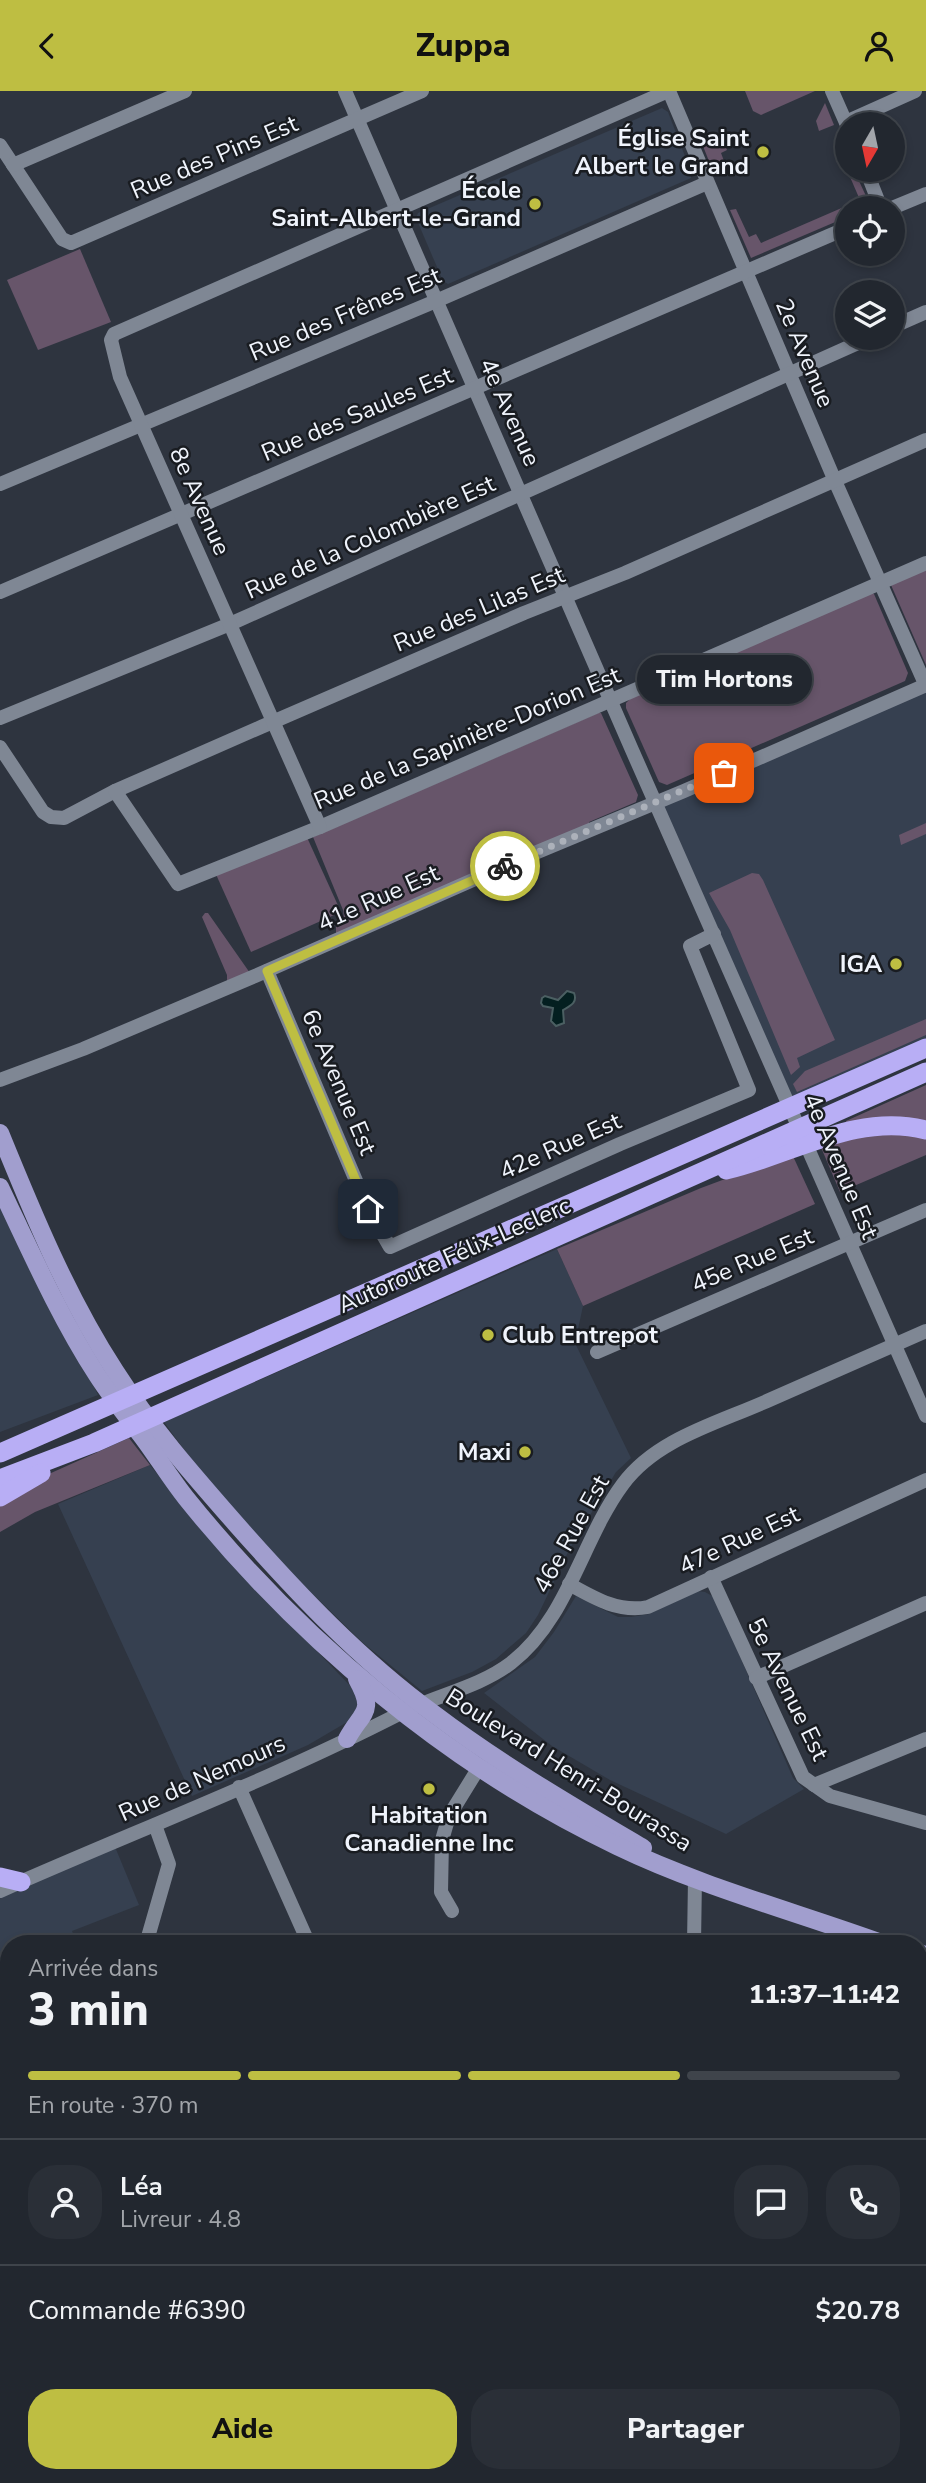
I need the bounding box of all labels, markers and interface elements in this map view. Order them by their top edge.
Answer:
text: Zuppa [415,24,511,67]
icon: back [28,27,66,65]
icon: person [860,27,898,65]
street label: Rue des Pins Est [126,107,303,207]
north arrow [835,112,905,182]
map controls [835,112,905,350]
place label: Église Saint Albert le Grand [575,122,750,182]
marker: Église Saint Albert le Grand [755,144,771,160]
place label: École Saint-Albert-le-Grand [271,174,521,234]
marker: École Saint-Albert-le-Grand [527,196,543,212]
button: locate [835,196,905,266]
street label: Rue des Frênes Est [244,259,446,369]
button: layers [835,280,905,350]
street label: 2e Avenue [768,294,842,412]
street label: 4e Avenue [472,353,548,471]
street label: Rue des Saules Est [256,359,458,469]
street label: 8e Avenue [162,442,238,560]
street label: Rue de la Colombière Est [240,467,500,607]
street label: Rue des Lilas Est [389,558,570,659]
callout: Tim Hortons [636,654,812,703]
street label: Rue de la Sapinière-Dorion Est [309,659,626,817]
text: Tim Hortons [656,664,793,695]
pin [694,743,754,803]
icon: bag [705,754,743,792]
courier [470,831,540,901]
icon: bike [486,847,524,885]
street label: 41e Rue Est [312,857,444,939]
place label: IGA [840,948,882,980]
marker: IGA [888,956,904,972]
street label: 6e Avenue Est [294,1004,384,1160]
street label: 4e Avenue Est [796,1088,886,1244]
street label: 42e Rue Est [494,1105,626,1187]
pin [338,1179,398,1239]
street label: Autoroute Félix-Leclerc [333,1189,575,1321]
icon: home [349,1190,387,1228]
street label: 45e Rue Est [686,1220,819,1300]
place label: Club Entrepot [502,1319,659,1351]
marker: Club Entrepot [480,1327,496,1343]
place label: Maxi [458,1436,511,1468]
marker: Maxi [517,1444,533,1460]
street label: 46e Rue Est [526,1469,617,1599]
street label: 47e Rue Est [673,1498,805,1582]
street label: 5e Avenue Est [740,1612,837,1766]
street label: Boulevard Henri-Bourassa [440,1681,698,1859]
street label: Rue de Nemours [114,1727,290,1829]
marker: Habitation Canadienne Inc [421,1781,437,1797]
place label: Habitation Canadienne Inc [344,1799,514,1859]
text: Arrivée dans [28,1953,158,1984]
text: 11:37–11:42 [749,1977,900,2012]
text: 3 min [28,1978,149,2041]
text: En route · 370 m [28,2090,198,2121]
button: person [28,2165,102,2239]
button: chat [734,2165,808,2239]
button: phone [826,2165,900,2239]
text: Léa [120,2169,163,2204]
text: Livreur · 4.8 [120,2204,241,2235]
text: Commande #6390 [28,2293,246,2328]
text: $20.78 [816,2293,900,2328]
button: Aide [28,2389,457,2469]
button: Partager [471,2389,900,2469]

